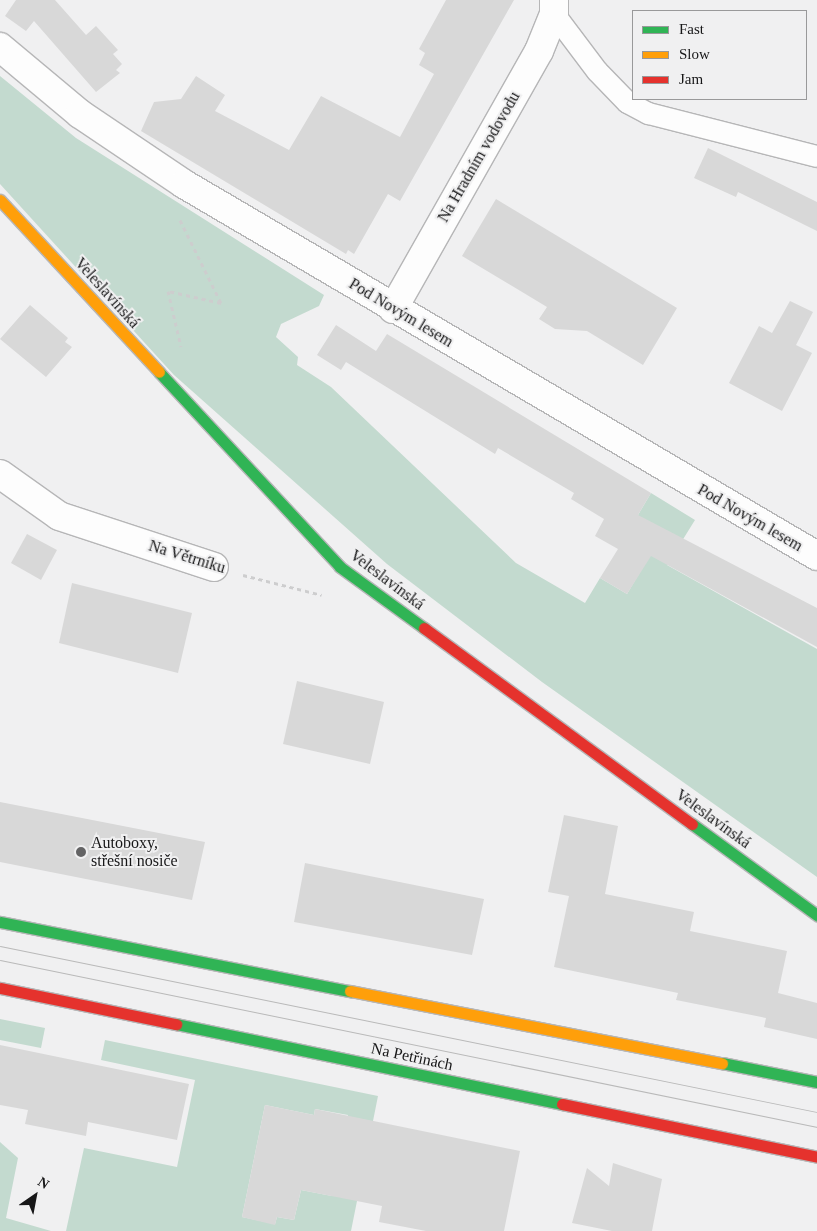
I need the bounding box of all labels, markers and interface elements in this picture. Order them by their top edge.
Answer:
legend [632,10,807,100]
text: Fast [679,21,704,37]
text: Slow [679,46,710,62]
text: Jam [679,71,703,87]
street label: Na Hradním vodovodu [434,88,524,226]
street label: Veleslavínská [70,254,144,332]
street label: Pod Novým lesem [345,274,457,352]
street label: Pod Novým lesem [694,480,806,556]
street label: Na Větrníku [146,536,228,578]
street label: Veleslavínská [346,546,428,614]
street label: Veleslavínská [672,785,754,853]
place label: Autoboxy, střešní nosiče [91,833,178,871]
marker: Autoboxy, střešní nosiče [75,846,87,858]
street label: Na Petřinách [369,1039,455,1075]
north arrow [10,1171,60,1221]
text: N [35,1174,52,1192]

